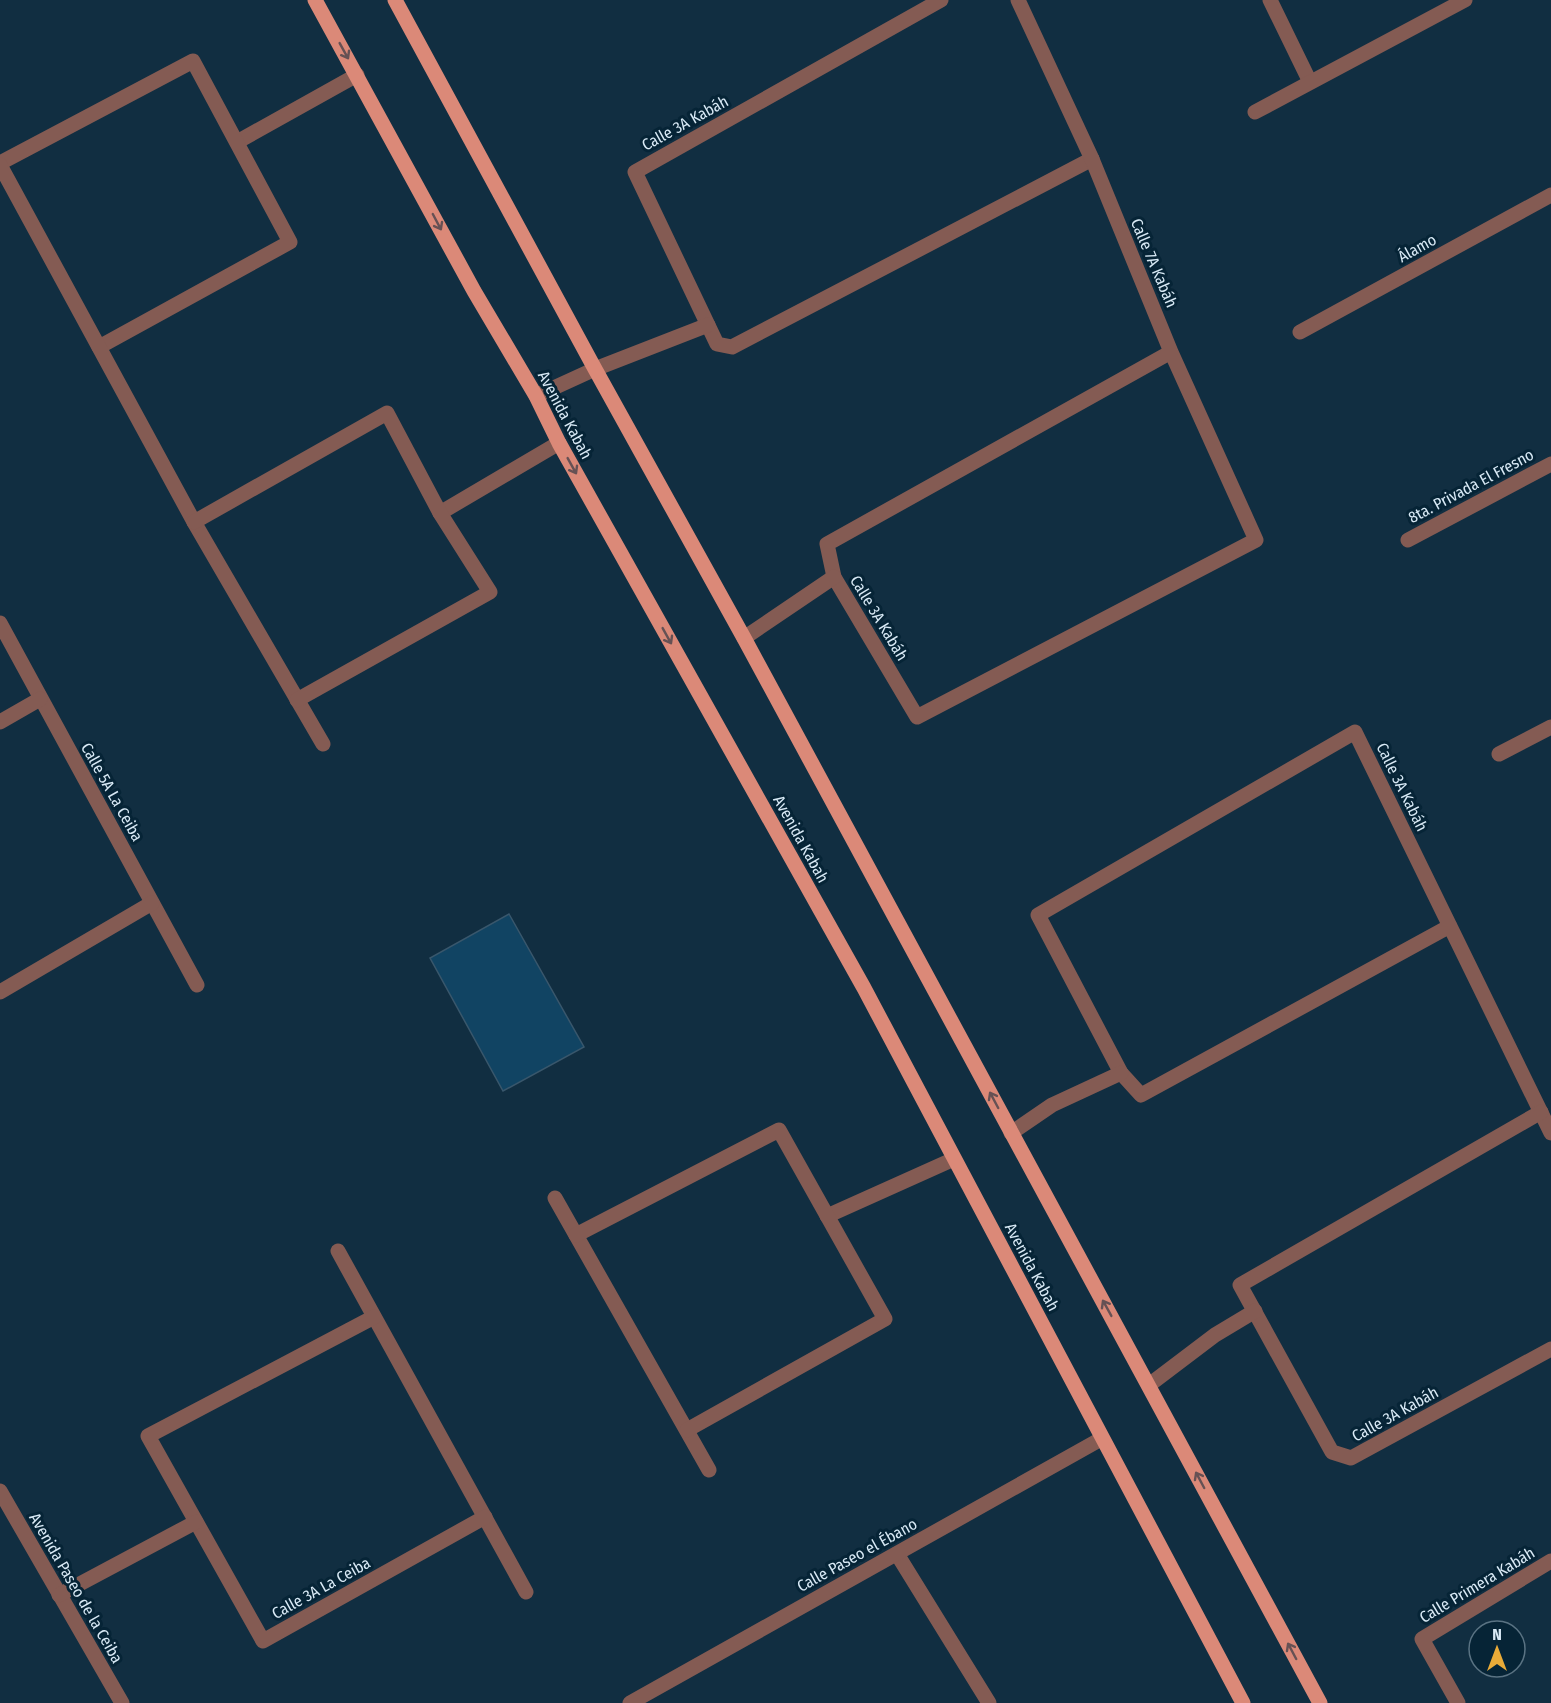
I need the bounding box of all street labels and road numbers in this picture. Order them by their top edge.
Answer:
street label: Calle 3A Kabáh [638,91,732,155]
street label: Calle 7A Kabáh [1127,216,1181,310]
street label: Álamo [1394,230,1440,266]
street label: Avenida Kabah [534,368,596,462]
street label: 8ta. Privada El Fresno [1405,445,1537,527]
street label: Calle 3A Kabáh [846,572,912,664]
street label: Calle 5A La Ceiba [77,739,147,845]
street label: Calle 3A Kabáh [1372,740,1432,834]
street label: Avenida Kabah [769,792,833,886]
street label: Avenida Kabah [1001,1220,1063,1314]
street label: Calle 3A Kabáh [1348,1382,1442,1446]
street label: Avenida Paseo de la Ceiba [25,1510,127,1667]
street label: Calle Paseo el Ébano [794,1514,920,1596]
street label: Calle Primera Kabáh [1416,1543,1538,1627]
street label: Calle 3A La Ceiba [268,1553,374,1623]

